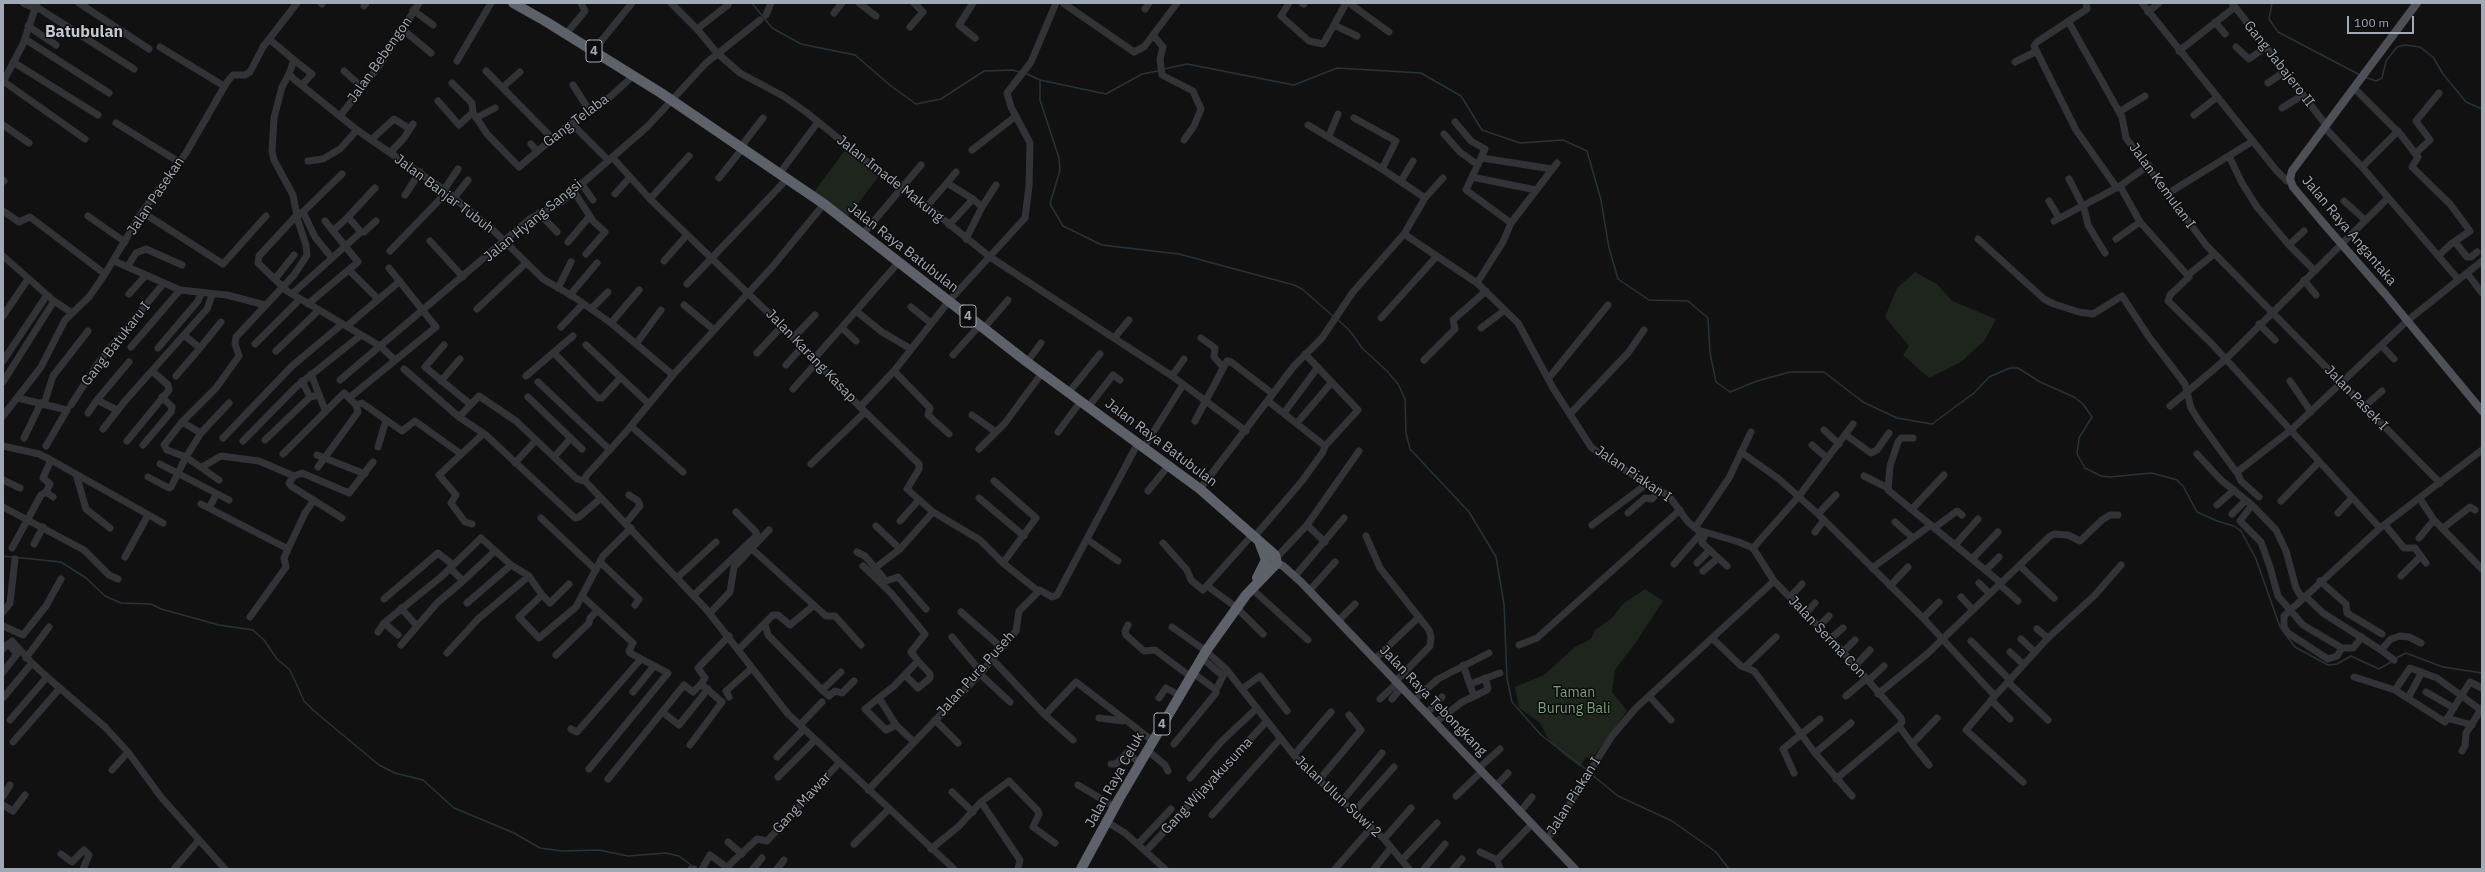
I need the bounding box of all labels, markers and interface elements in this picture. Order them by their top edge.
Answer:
scale bar [2349,8,2416,34]
street label: Jalan Bebengon [344,14,416,106]
text: 100 m [2354,15,2389,30]
street label: Gang Jabajero II [2240,18,2318,110]
district label: Batubulan [45,22,123,42]
road number: 4 [586,40,602,62]
street label: Gang Telaba [540,91,612,151]
street label: Jalan Imade Makung [833,132,947,226]
street label: Jalan Kemulan I [2125,140,2199,232]
street label: Jalan Banjar Tubuh [391,151,497,237]
street label: Jalan Pasekan [124,154,188,238]
street label: Jalan Raya Angantaka [2298,173,2400,289]
street label: Jalan Hyang Sangsi [481,176,585,266]
street label: Jalan Raya Batubulan [844,200,962,296]
street label: Gang Batukaru I [78,299,154,389]
road number: 4 [960,305,976,327]
street label: Jalan Karang Kasap [762,306,860,406]
street label: Jalan Pasek I [2321,362,2391,434]
street label: Jalan Raya Batubulan [1102,395,1220,491]
street label: Jalan Piakan I [1592,442,1674,506]
street label: Jalan Serma Con [1785,593,1869,681]
street label: Jalan Pura Puseh [934,628,1018,720]
street label: Jalan Raya Tebongkang [1376,642,1490,760]
park label: Taman Burung Bali [1538,685,1610,718]
road number: 4 [1154,713,1170,735]
street label: Jalan Raya Celuk [1082,729,1148,831]
street label: Gang Wijayakusuma [1158,734,1256,838]
street label: Jalan Ulun Suwi 2 [1291,753,1385,841]
street label: Jalan Piakan I [1543,754,1605,838]
street label: Gang Mawar [769,769,835,837]

